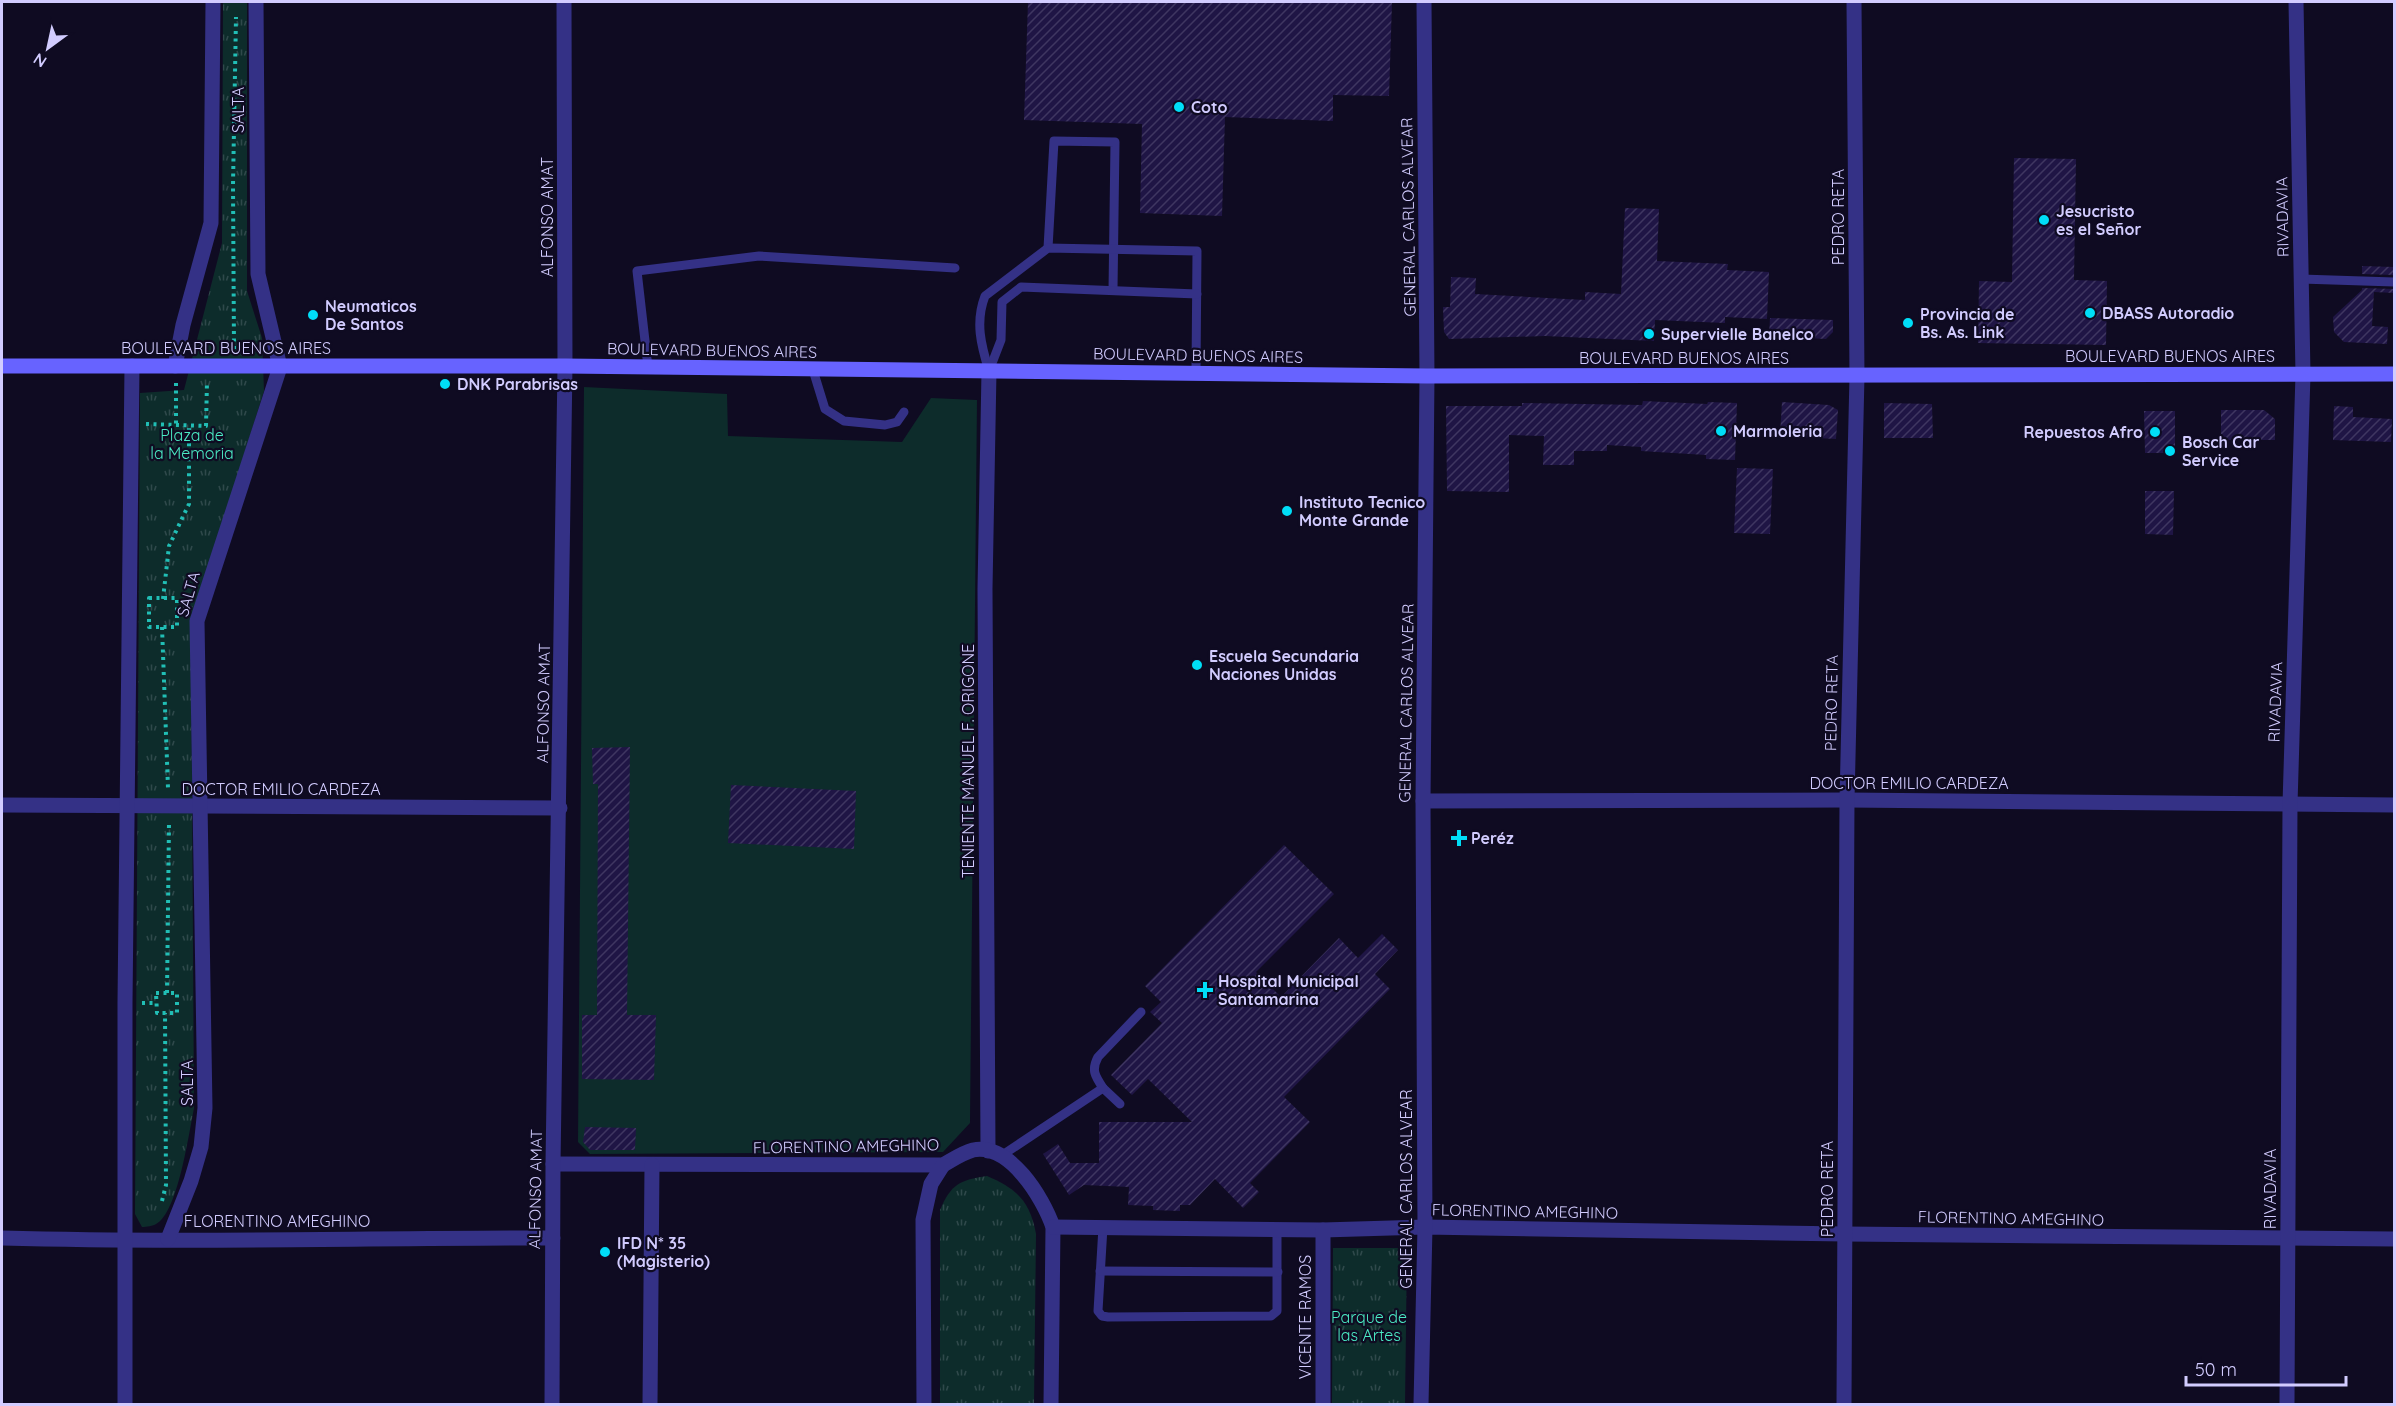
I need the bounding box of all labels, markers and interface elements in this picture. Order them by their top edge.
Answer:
north arrow [18,18,78,78]
text: N [29,49,50,72]
street label: SALTA [228,87,248,133]
place label: Coto [1191,97,1227,117]
marker: Coto [1172,100,1186,114]
street label: GENERAL CARLOS ALVEAR [1396,117,1420,317]
street label: ALFONSO AMAT [537,157,557,277]
street label: PEDRO RETA [1828,169,1848,265]
street label: RIVADAVIA [2271,177,2293,257]
place label: Jesucristo es el Señor [2056,201,2141,239]
marker: Jesucristo es el Señor [2037,213,2051,227]
place label: Neumaticos De Santos [325,296,417,334]
place label: DBASS Autoradio [2102,303,2234,323]
place label: Provincia de Bs. As. Link [1920,304,2015,342]
marker: DBASS Autoradio [2083,306,2097,320]
marker: Neumaticos De Santos [306,308,320,322]
marker: Provincia de Bs. As. Link [1901,316,1915,330]
place label: Supervielle Banelco [1661,324,1814,344]
marker: Supervielle Banelco [1642,327,1656,341]
street label: BOULEVARD BUENOS AIRES [121,338,331,358]
street label: BOULEVARD BUENOS AIRES [607,338,817,362]
street label: BOULEVARD BUENOS AIRES [1093,343,1303,367]
street label: BOULEVARD BUENOS AIRES [2065,346,2275,366]
street label: BOULEVARD BUENOS AIRES [1579,348,1789,368]
place label: DNK Parabrisas [457,374,578,394]
marker: DNK Parabrisas [438,377,452,391]
place label: Marmoleria [1733,421,1822,441]
place label: Repuestos Afro [2024,422,2143,442]
marker: Marmoleria [1714,424,1728,438]
park label: Plaza de la Memoria [150,425,234,463]
marker: Repuestos Afro [2148,425,2162,439]
place label: Bosch Car Service [2182,432,2259,470]
marker: Bosch Car Service [2163,444,2177,458]
place label: Instituto Tecnico Monte Grande [1299,492,1425,530]
marker: Instituto Tecnico Monte Grande [1280,504,1294,518]
street label: SALTA [172,569,204,619]
street label: GENERAL CARLOS ALVEAR [1394,603,1418,803]
street label: ALFONSO AMAT [532,642,554,763]
street label: TENIENTE MANUEL F. ORIGONE [958,644,978,878]
place label: Escuela Secundaria Naciones Unidas [1209,646,1359,684]
street label: PEDRO RETA [1820,655,1842,751]
marker: Escuela Secundaria Naciones Unidas [1190,658,1204,672]
street label: RIVADAVIA [2264,661,2286,743]
street label: DOCTOR EMILIO CARDEZA [1809,773,2009,793]
street label: DOCTOR EMILIO CARDEZA [181,779,381,799]
place label: Peréz [1471,828,1514,848]
marker: Peréz [1452,831,1466,845]
place label: Hospital Municipal Santamarina [1218,971,1359,1009]
marker: Hospital Municipal Santamarina [1196,981,1214,999]
street label: SALTA [177,1060,197,1106]
street label: GENERAL CARLOS ALVEAR [1396,1089,1416,1289]
street label: ALFONSO AMAT [524,1128,546,1249]
street label: FLORENTINO AMEGHINO [753,1134,939,1158]
street label: PEDRO RETA [1817,1141,1837,1237]
street label: RIVADAVIA [2260,1149,2280,1229]
street label: FLORENTINO AMEGHINO [1432,1199,1618,1223]
street label: FLORENTINO AMEGHINO [1918,1206,2104,1230]
street label: FLORENTINO AMEGHINO [184,1211,370,1231]
place label: IFD N* 35 (Magisterio) [617,1233,710,1271]
marker: IFD N* 35 (Magisterio) [598,1245,612,1259]
street label: VICENTE RAMOS [1295,1255,1315,1379]
park label: Parque de las Artes [1331,1307,1407,1345]
scale bar [2186,1349,2346,1387]
text: 50 m [2195,1358,2237,1381]

